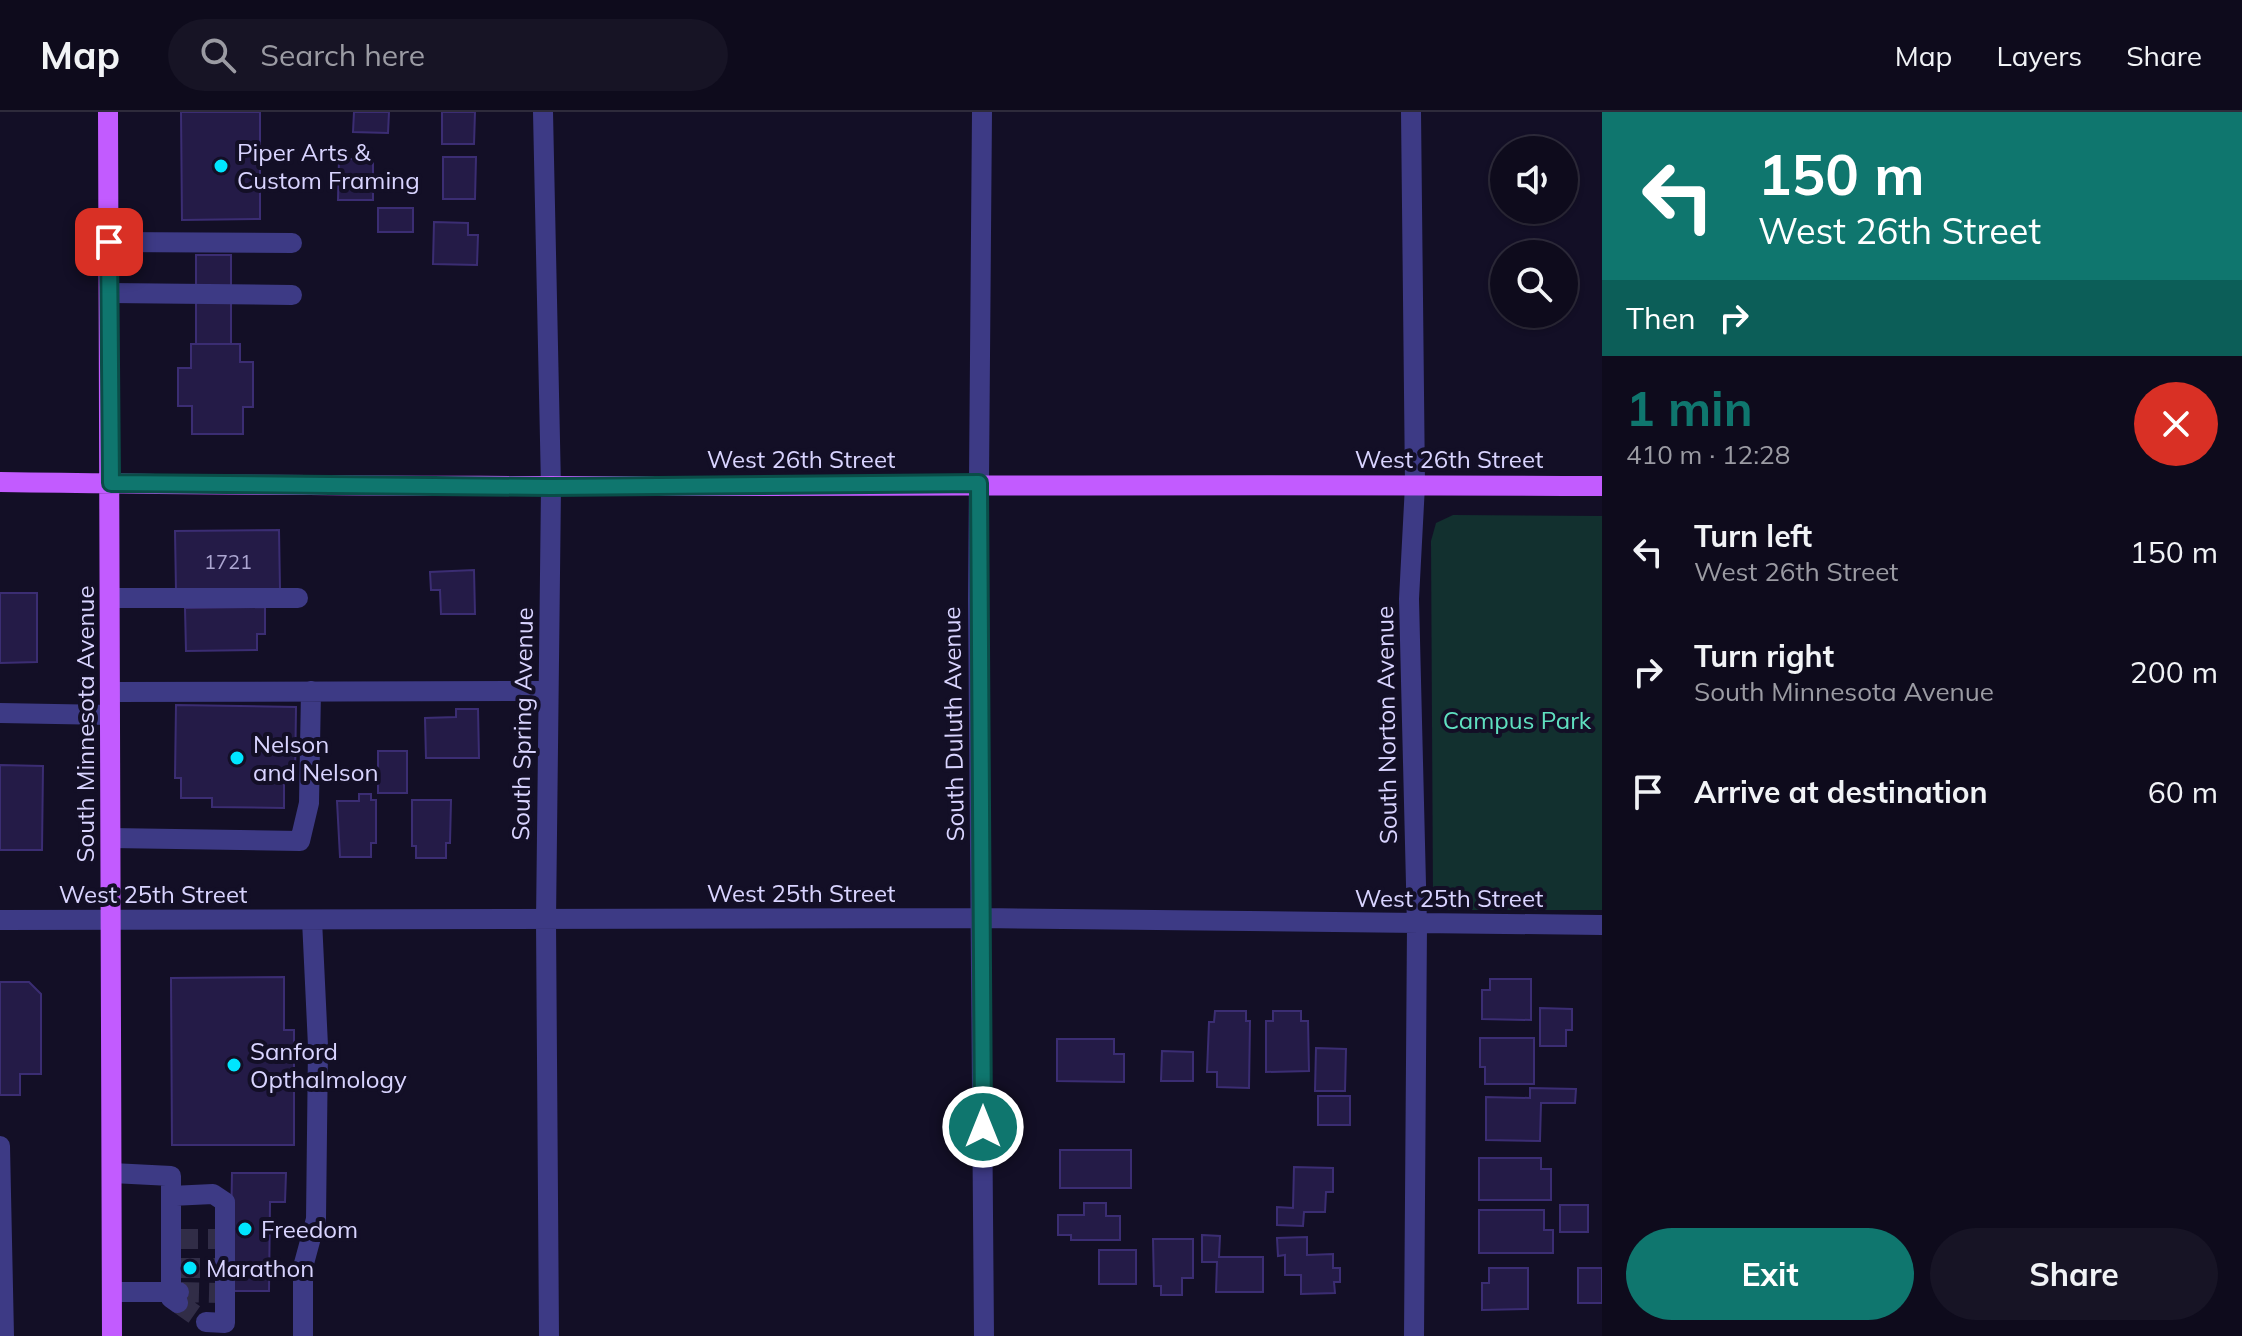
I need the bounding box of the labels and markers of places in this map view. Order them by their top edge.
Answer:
place label: Piper Arts & Custom Framing [237,137,420,195]
marker: Piper Arts & Custom Framing [212,157,230,175]
pin [75,208,143,276]
place label: Nelson and Nelson [253,729,379,787]
marker: Nelson and Nelson [228,749,246,767]
place label: Sanford Opthalmology [250,1036,407,1094]
marker: Sanford Opthalmology [225,1056,243,1074]
place label: Freedom [261,1214,358,1244]
marker: Freedom [236,1220,254,1238]
place label: Marathon [206,1253,314,1283]
marker: Marathon [181,1259,199,1277]

